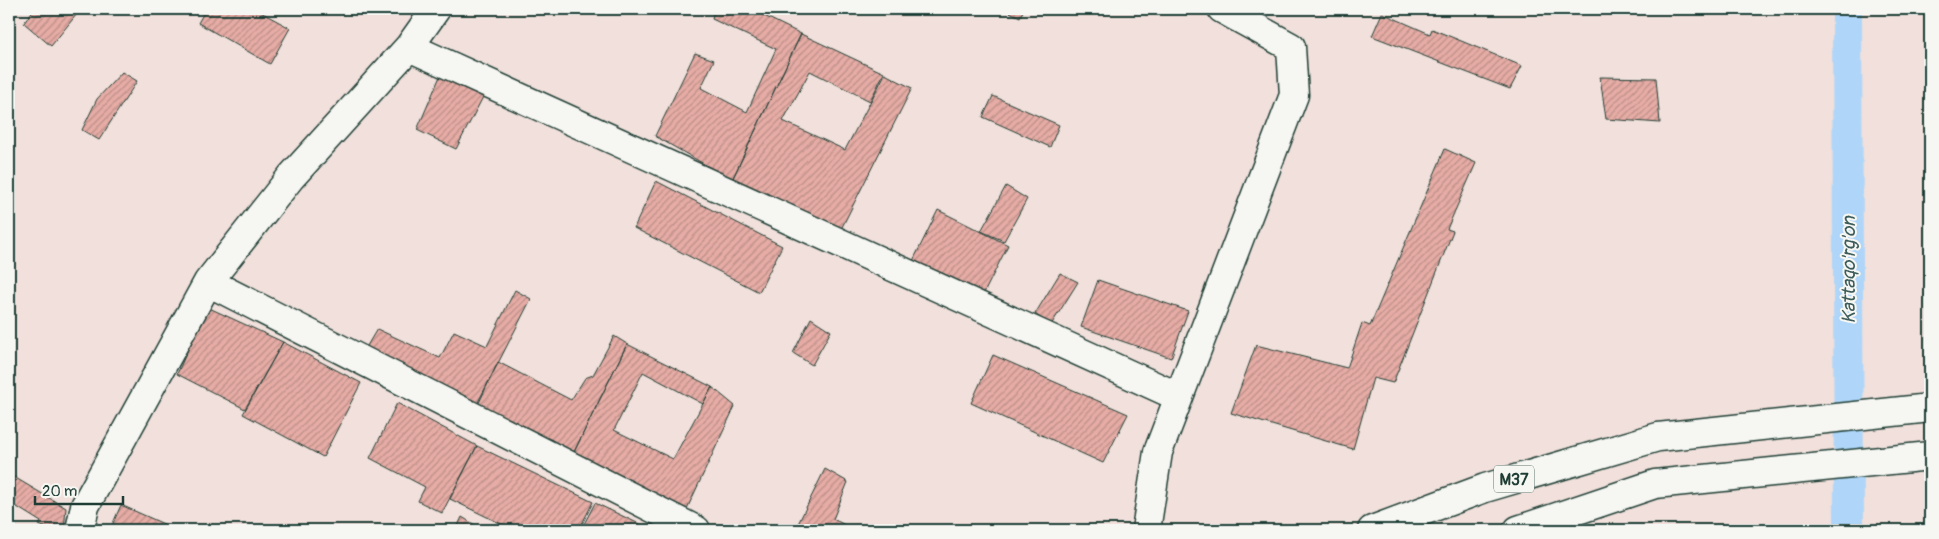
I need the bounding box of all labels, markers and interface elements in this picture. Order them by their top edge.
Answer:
water label: Kattaqo'rg'on [1837,215,1861,324]
road number: M37 [1494,466,1534,492]
scale bar [35,474,122,506]
text: 20 m [42,482,77,501]

